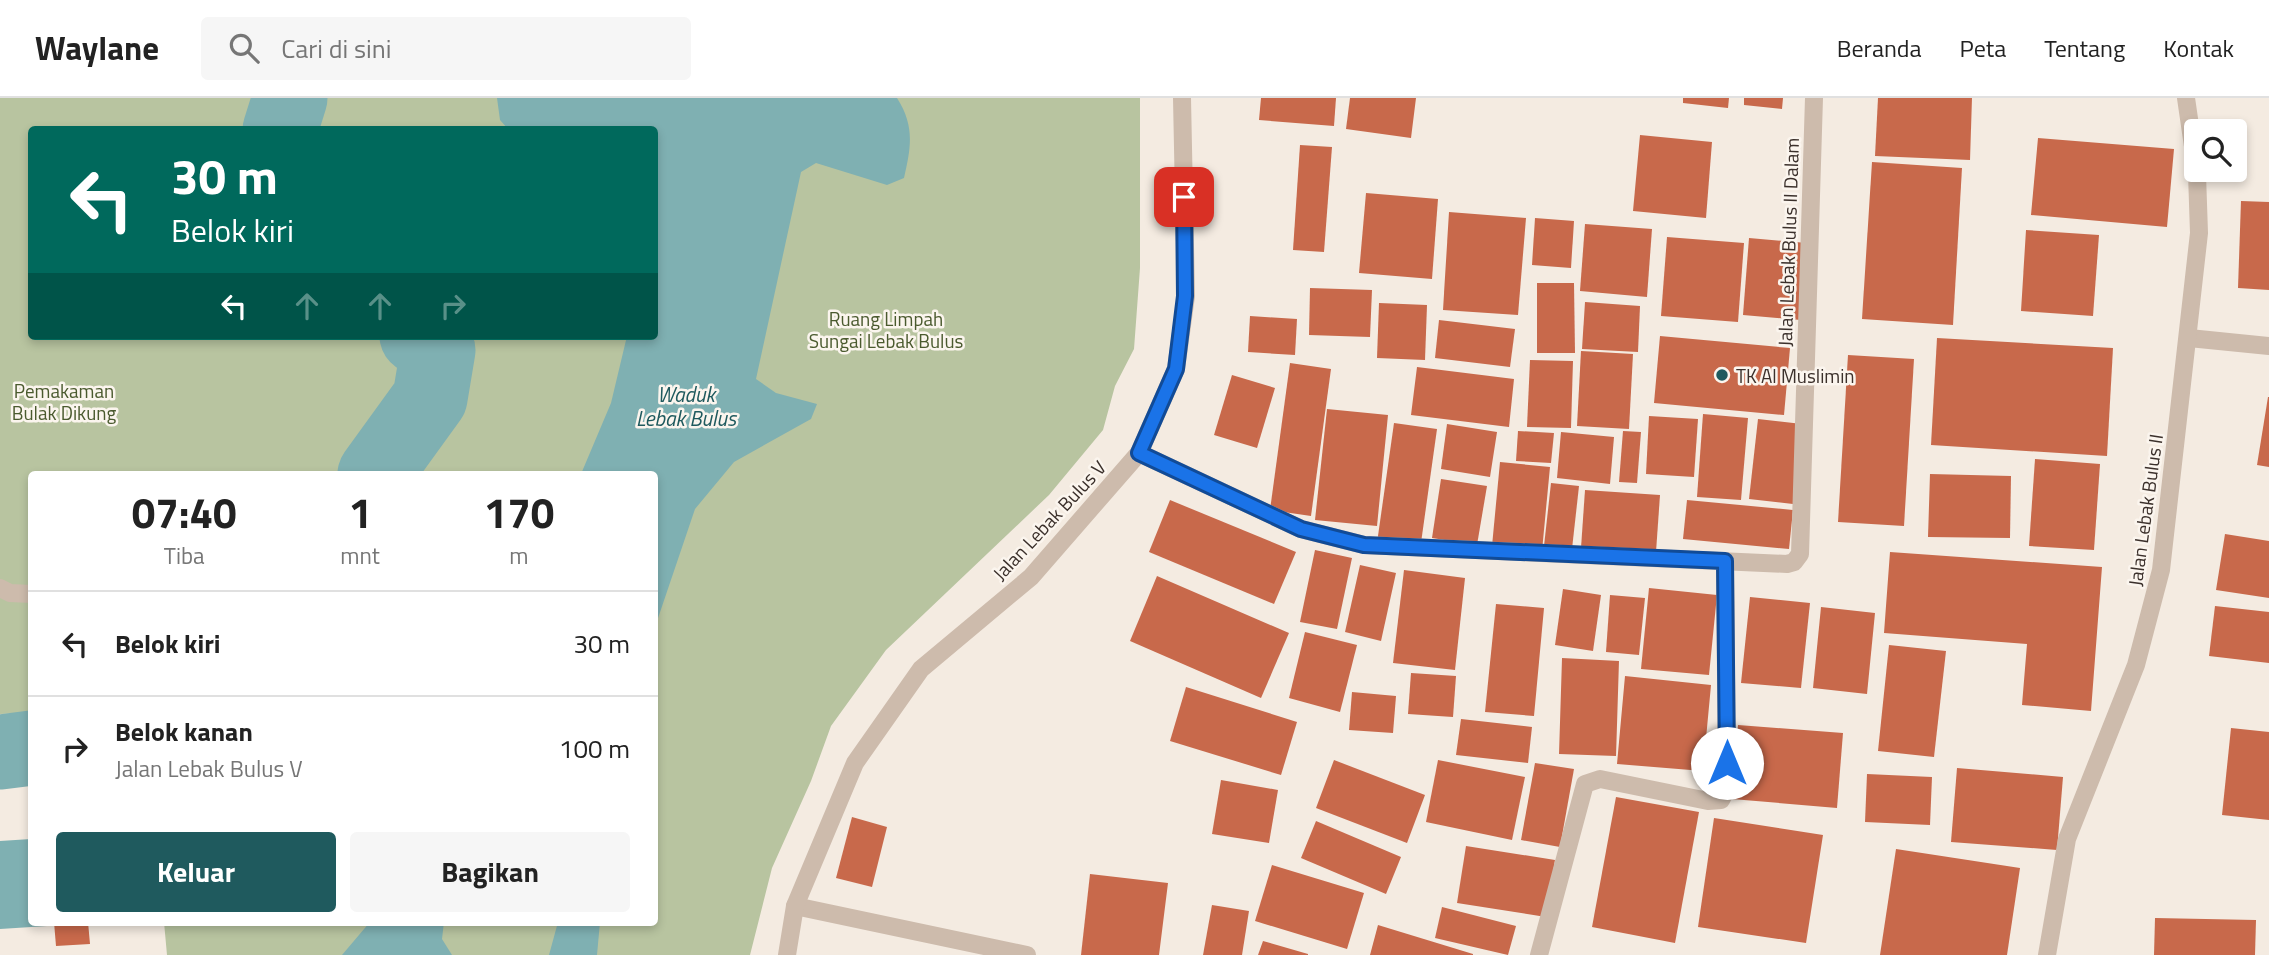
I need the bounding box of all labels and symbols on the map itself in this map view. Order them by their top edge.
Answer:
street label: Jalan Lebak Bulus II Dalam [1770,137,1806,347]
pin [1154,167,1214,227]
park label: Ruang Limpah Sungai Lebak Bulus [809,304,964,355]
place label: TK Al Muslimin [1736,361,1855,390]
marker: TK Al Muslimin [1714,367,1730,383]
park label: Pemakaman Bulak Dikung [12,376,117,427]
water label: Waduk Lebak Bulus [636,378,738,434]
street label: Jalan Lebak Bulus II [2120,432,2170,588]
street label: Jalan Lebak Bulus V [986,453,1112,587]
position arrow [1690,726,1764,800]

